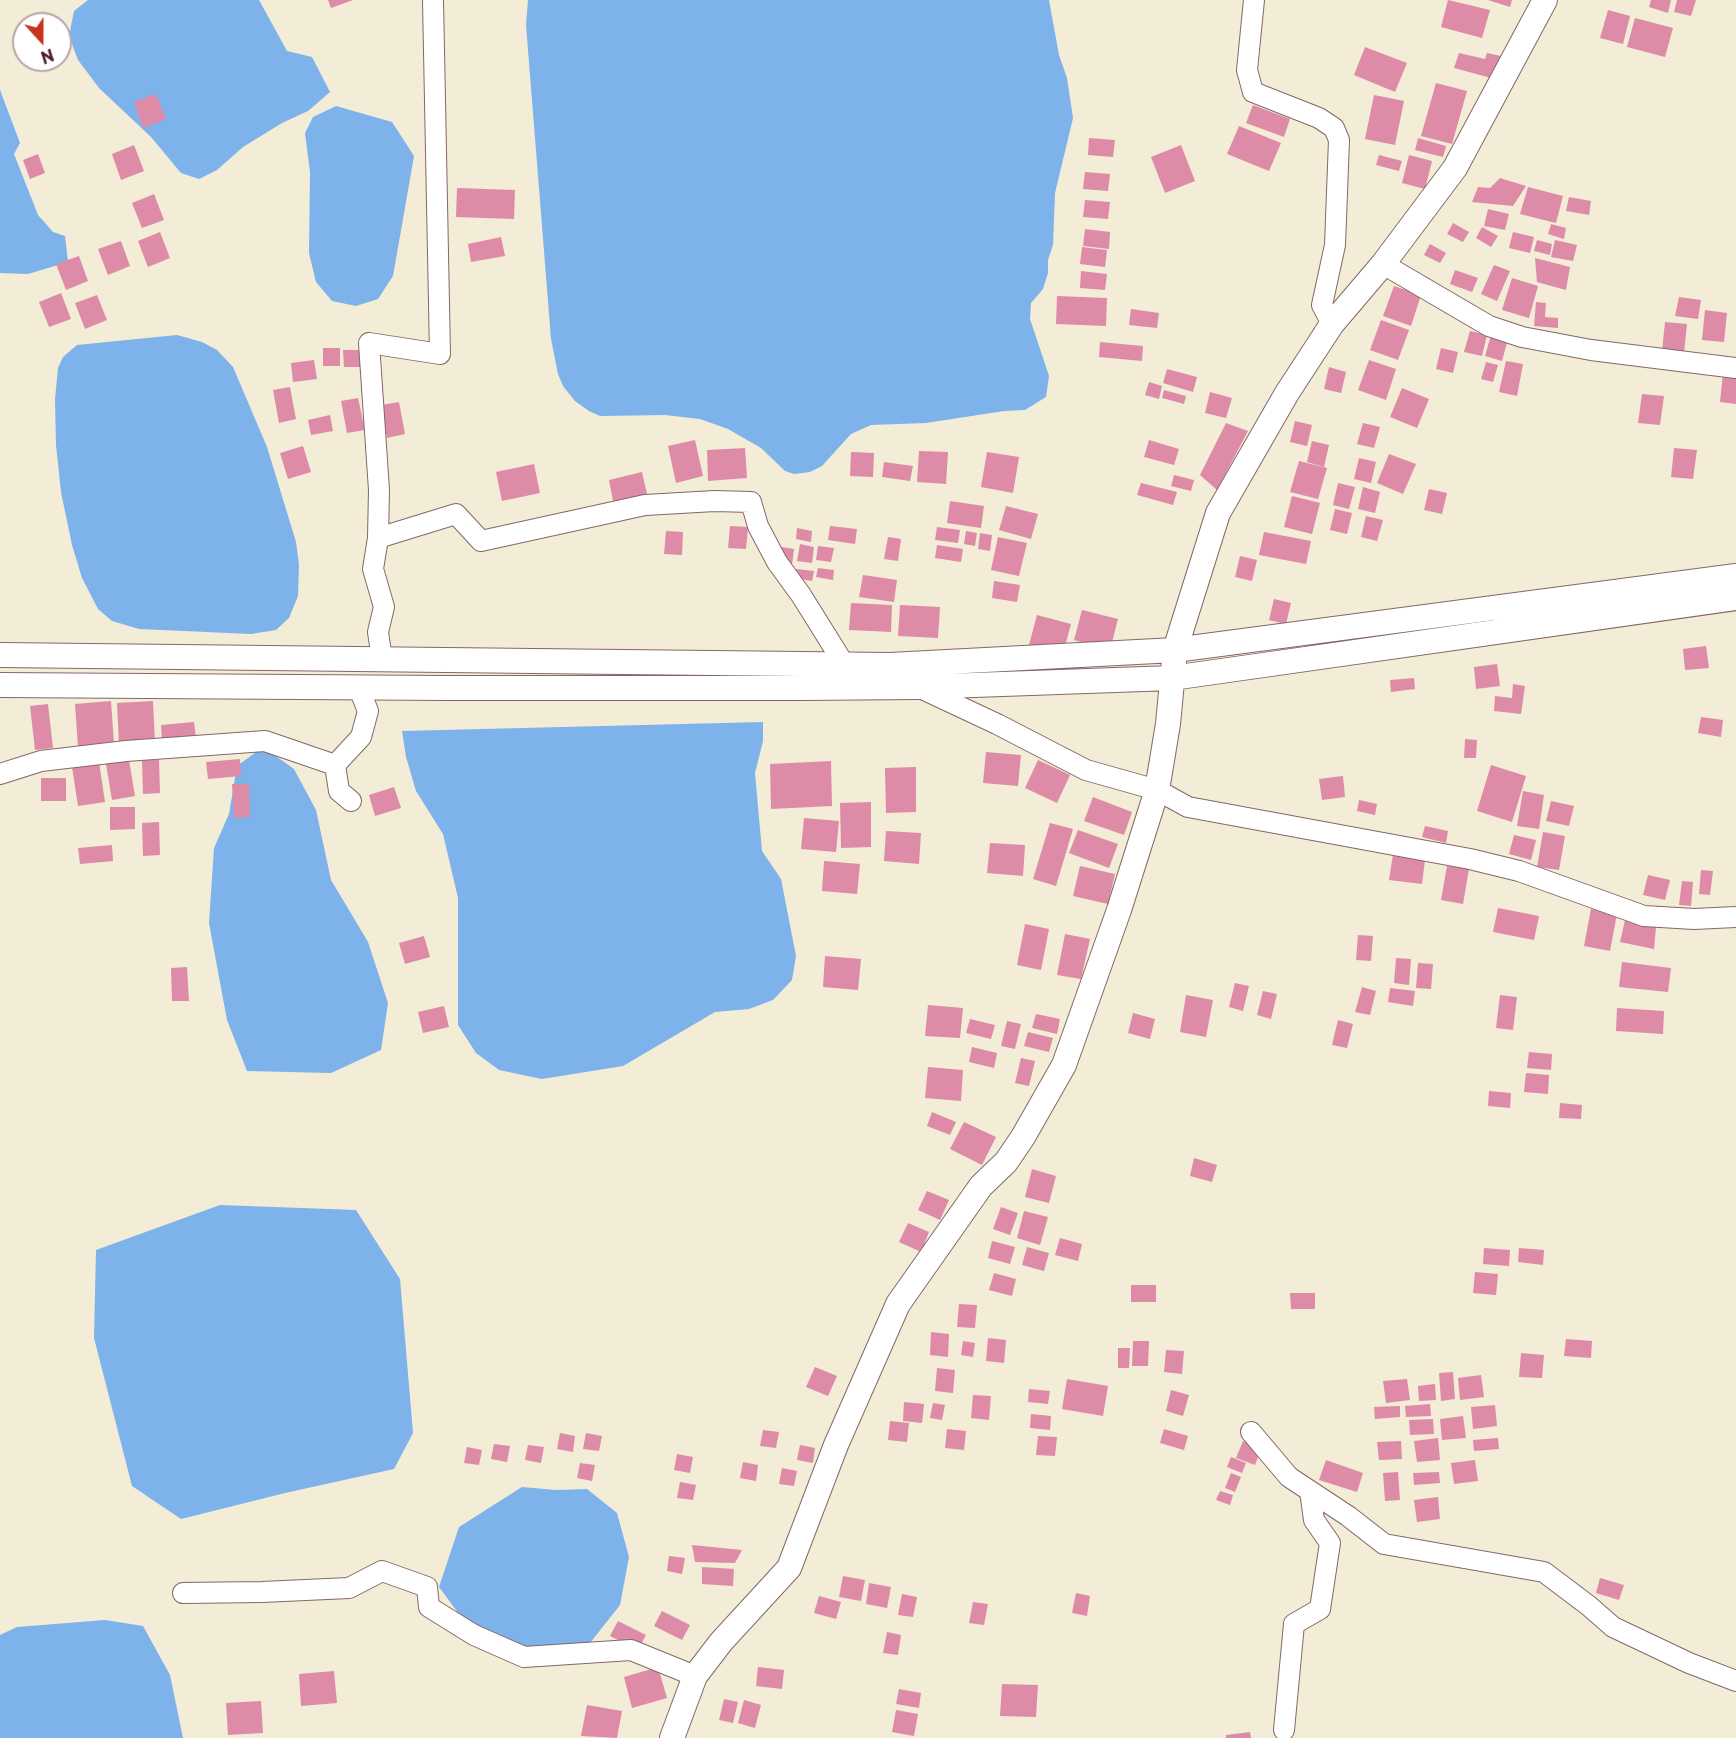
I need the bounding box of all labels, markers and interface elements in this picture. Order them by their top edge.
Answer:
north arrow [12,12,72,72]
text: N [38,43,58,70]

